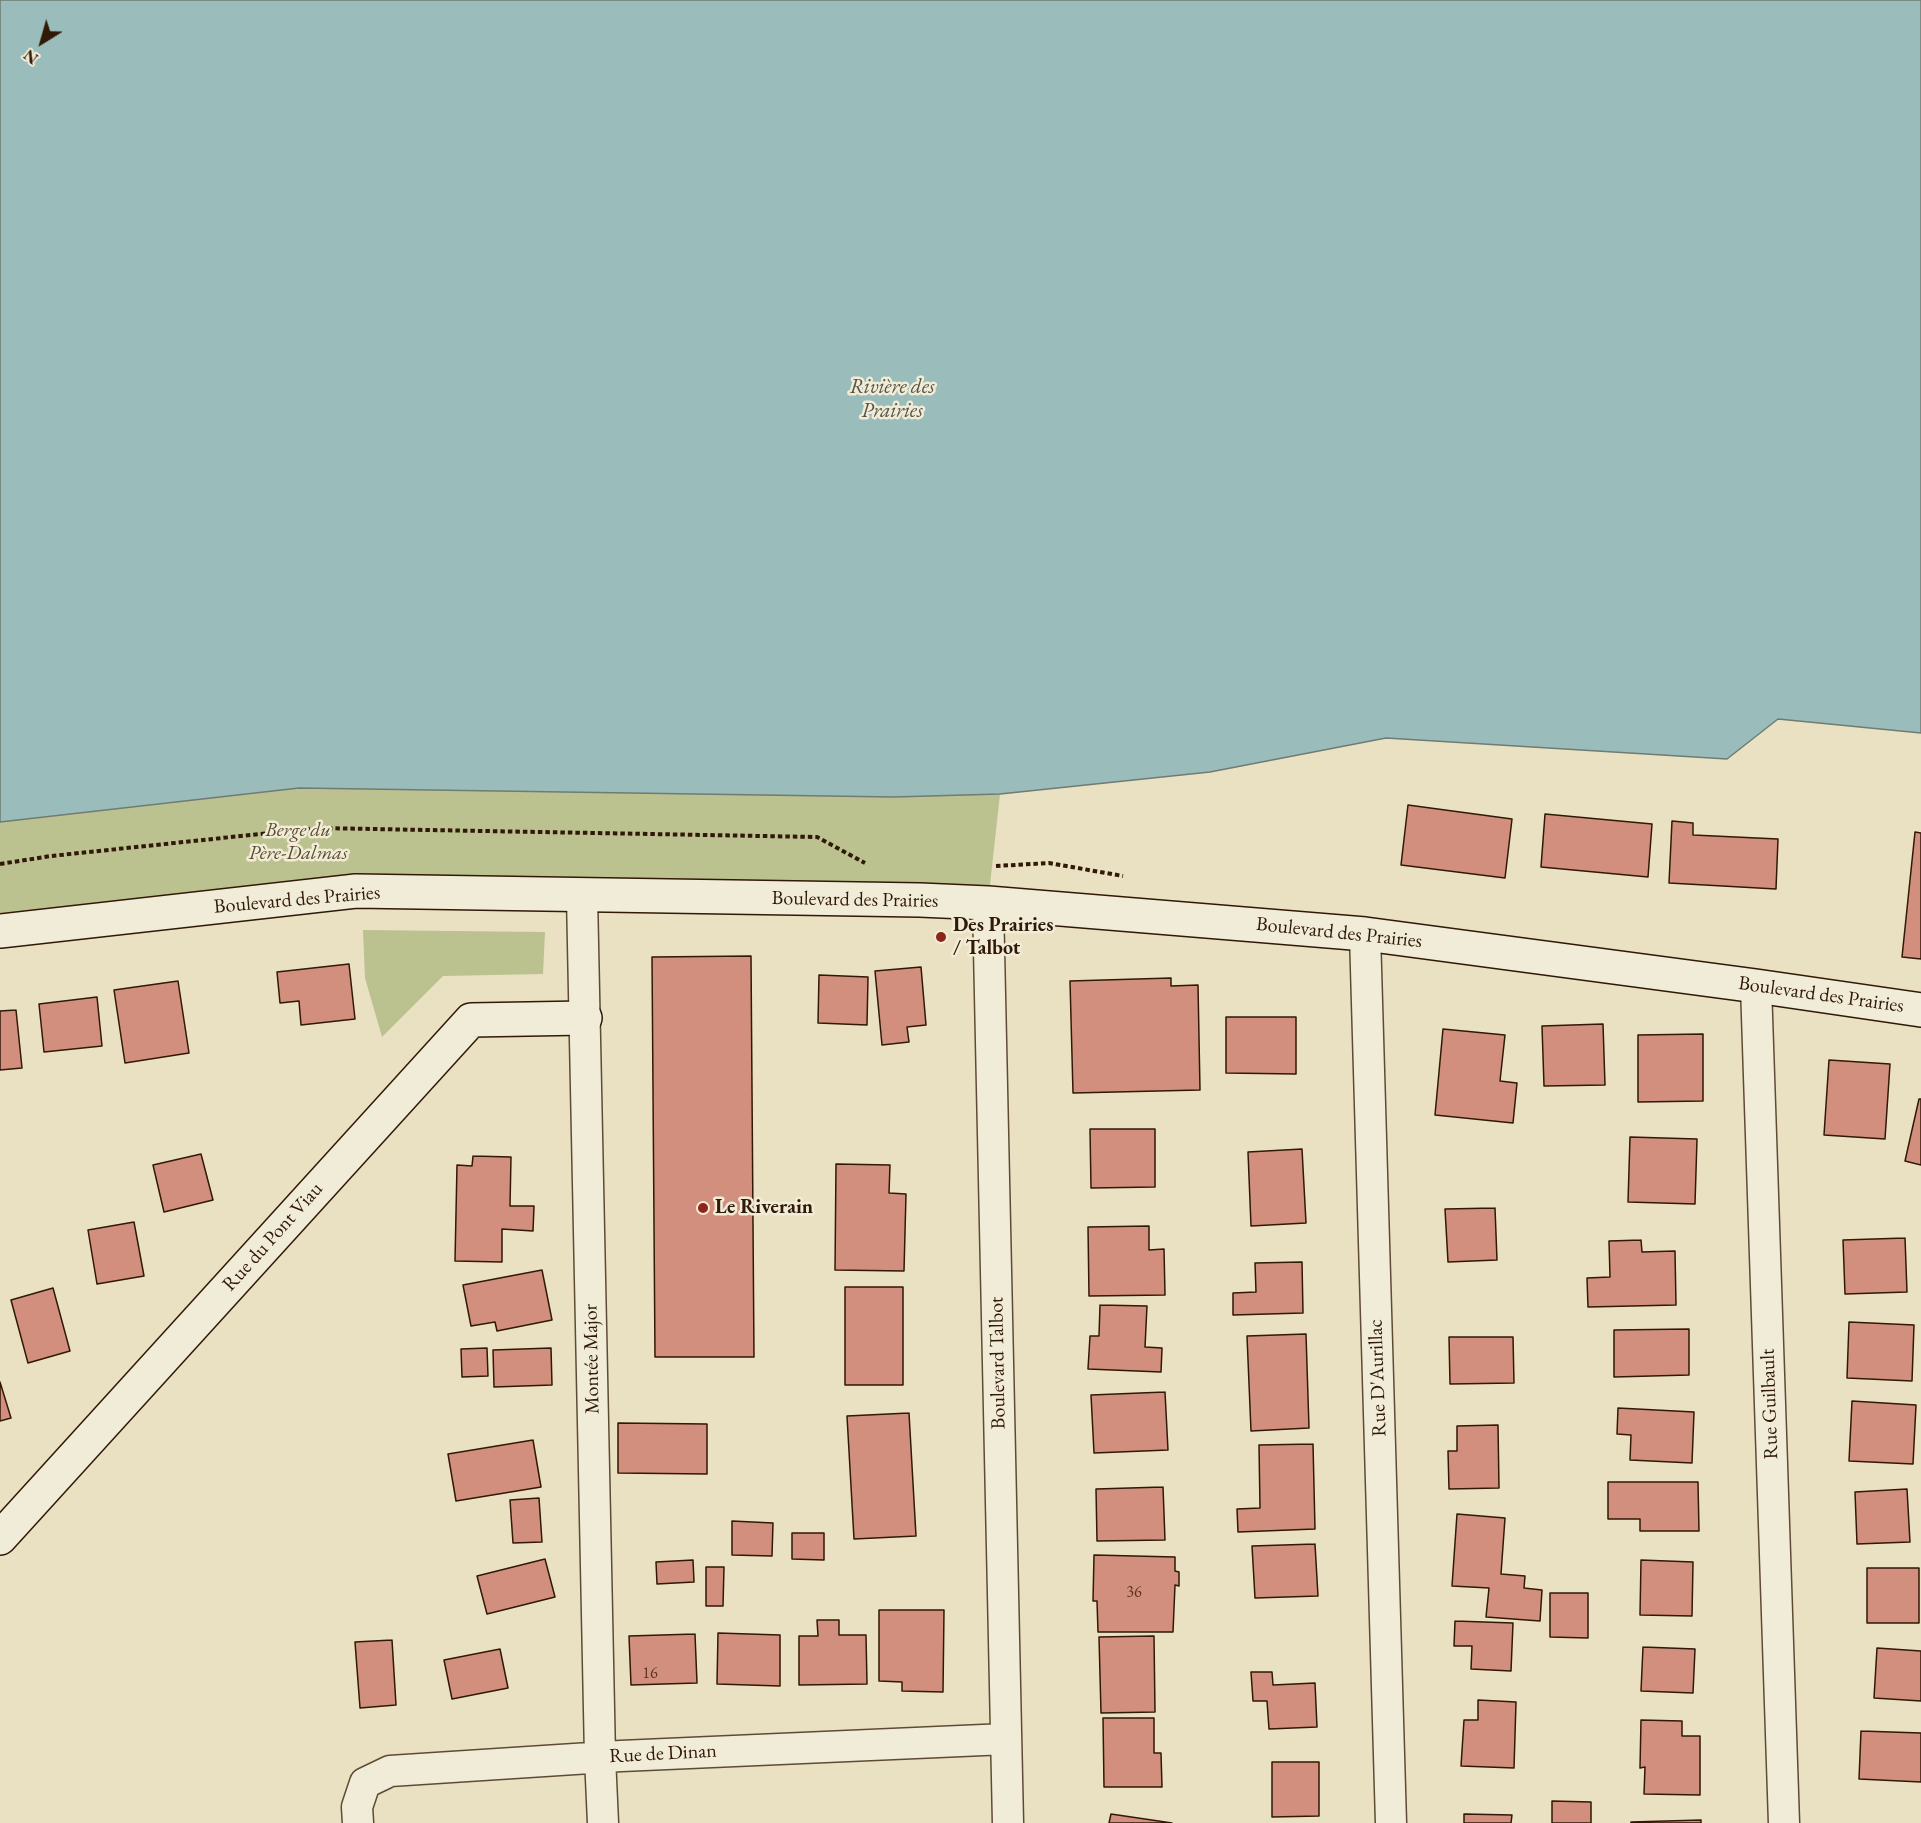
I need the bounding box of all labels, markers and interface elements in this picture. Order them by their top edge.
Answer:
north arrow [12,12,72,72]
text: N [19,44,42,69]
water label: Rivière des Prairies [849,374,935,424]
park label: Berge du Père-Dalmas [248,819,348,866]
street label: Boulevard des Prairies [213,881,381,919]
street label: Boulevard des Prairies [771,887,939,913]
street label: Boulevard des Prairies [1255,912,1423,954]
place label: Des Prairies / Talbot [953,914,1053,961]
marker: Des Prairies / Talbot [934,930,948,944]
street label: Boulevard des Prairies [1737,972,1905,1018]
street label: Rue du Pont Viau [218,1178,328,1296]
place label: Le Riverain [715,1196,813,1220]
marker: Le Riverain [696,1201,710,1215]
street label: Boulevard Talbot [985,1297,1011,1429]
street label: Montée Major [579,1304,605,1414]
street label: Rue D'Aurillac [1364,1319,1392,1437]
street label: Rue Guilbault [1756,1348,1784,1460]
house number: 36 [1126,1583,1142,1603]
house number: 16 [642,1664,658,1684]
street label: Rue de Dinan [609,1739,717,1769]

